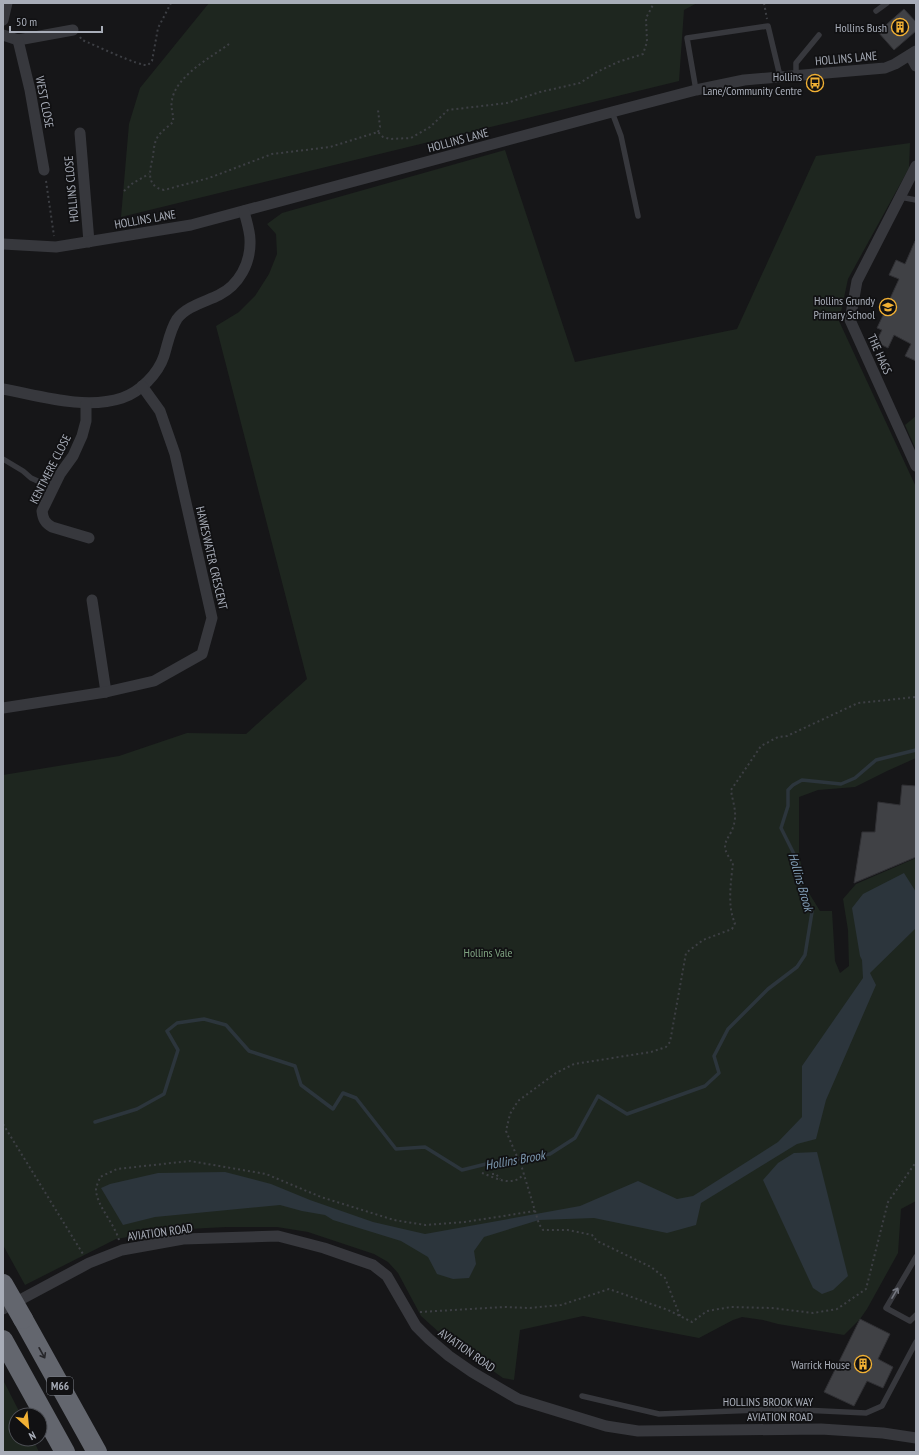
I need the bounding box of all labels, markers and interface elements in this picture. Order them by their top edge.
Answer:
scale bar [10,8,102,34]
text: 50 m [16,14,37,29]
building icon: Hollins Bush [890,17,910,37]
place label: Hollins Bush [835,20,887,35]
street label: HOLLINS LANE [814,48,878,68]
place label: Hollins Lane/Community Centre [703,69,802,98]
bus stop icon: Hollins Lane/Community Centre [805,73,825,93]
street label: WEST CLOSE [33,75,57,129]
street label: HOLLINS LANE [426,125,490,155]
street label: HOLLINS CLOSE [61,155,81,223]
street label: HOLLINS LANE [113,206,177,232]
place label: Hollins Grundy Primary School [814,293,875,322]
school or university icon: Hollins Grundy Primary School [878,297,898,317]
street label: THE HAGS [865,332,895,376]
street label: KENTMERE CLOSE [26,432,74,506]
street label: HAWESWATER CRESCENT [193,505,231,612]
water label: Hollins Brook [785,851,818,915]
park label: Hollins Vale [463,945,513,960]
water label: Hollins Brook [484,1146,548,1174]
street label: AVIATION ROAD [126,1220,194,1244]
one-way arrow [891,1288,899,1299]
street label: AVIATION ROAD [436,1325,498,1375]
one-way arrow [39,1347,47,1359]
building icon: Warrick House [853,1354,873,1374]
place label: Warrick House [791,1357,850,1372]
road number: M66 [47,1377,73,1395]
street label: HOLLINS BROOK WAY [723,1394,814,1409]
north arrow [8,1407,48,1447]
street label: AVIATION ROAD [747,1409,813,1424]
text: N [27,1428,38,1444]

